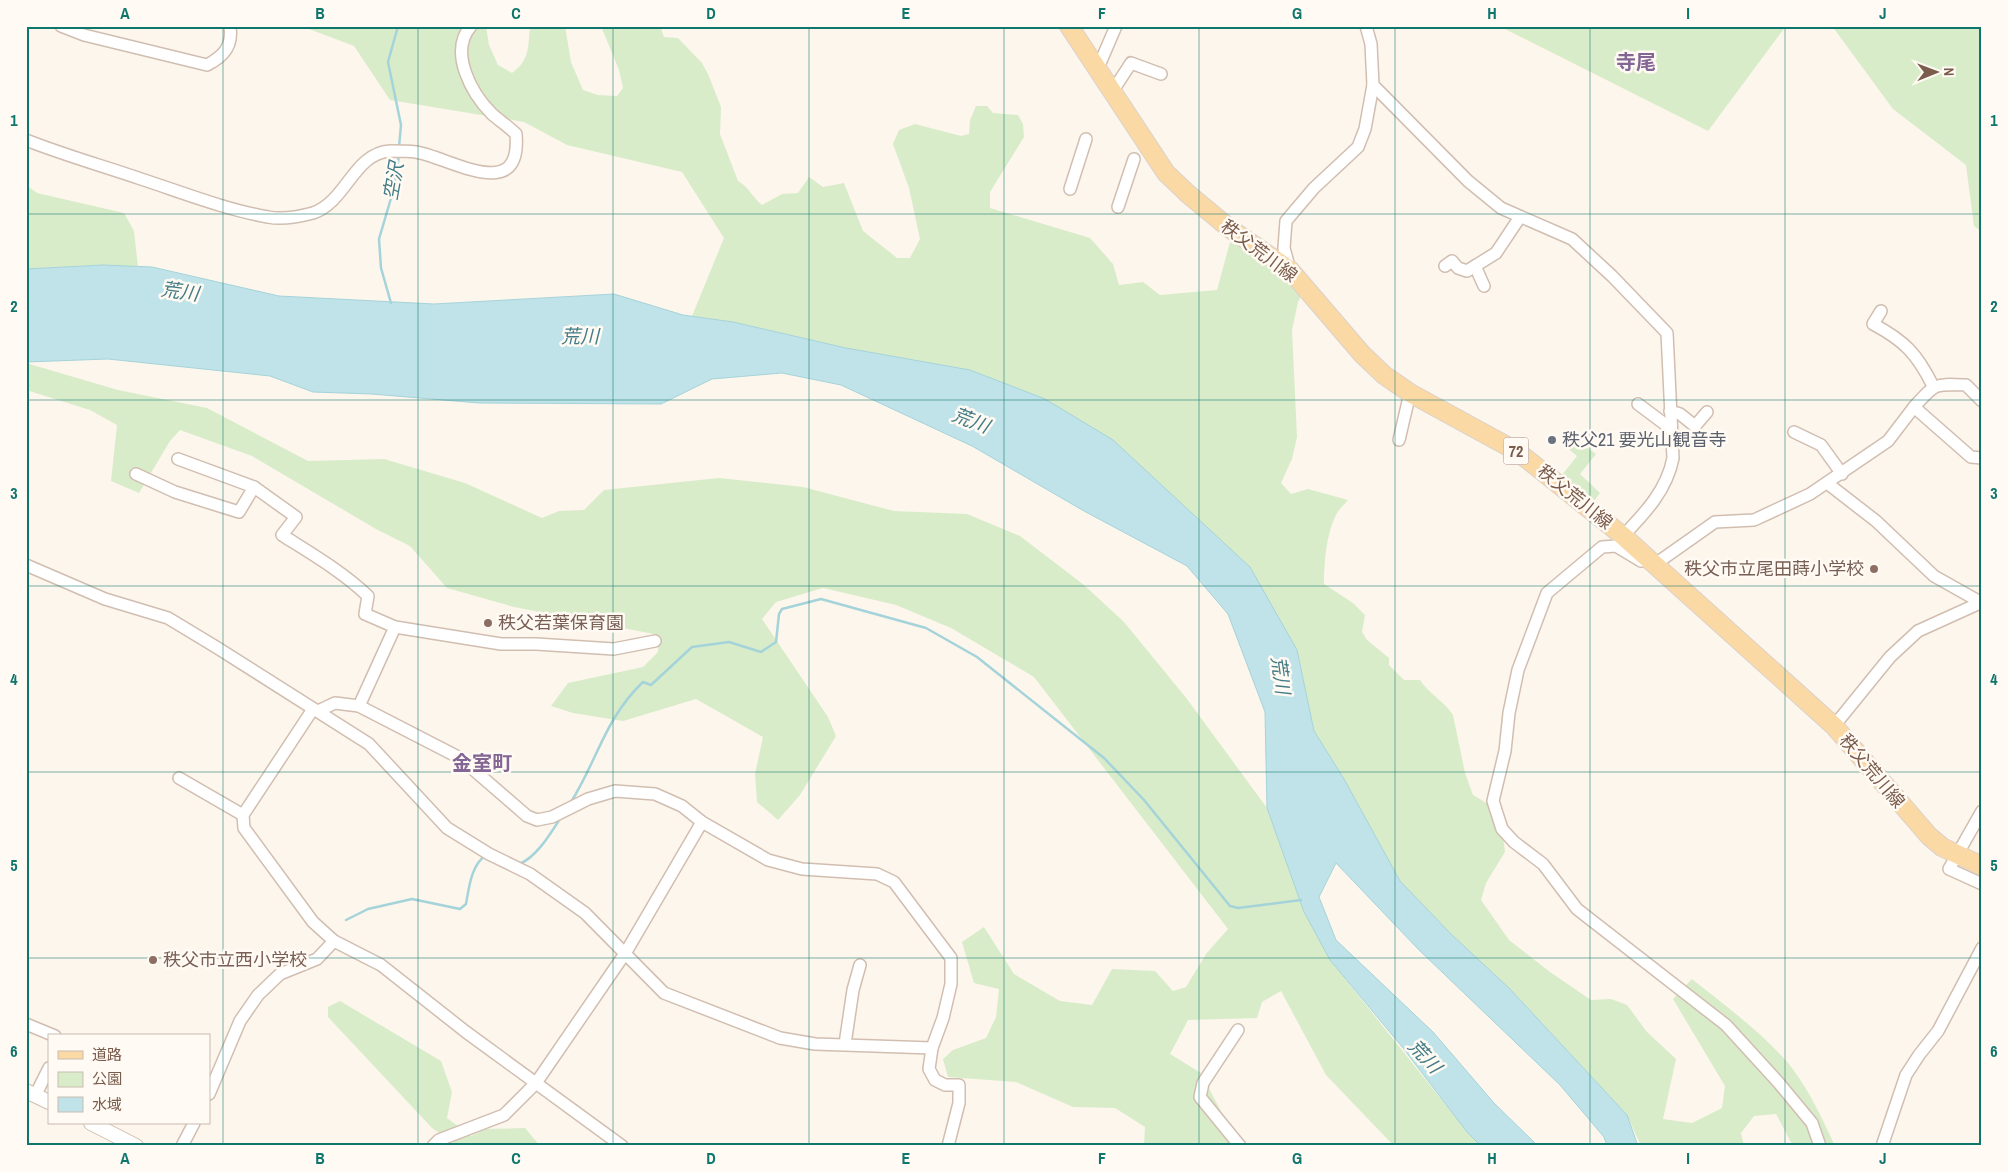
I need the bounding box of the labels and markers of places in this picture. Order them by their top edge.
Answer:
place label: 秩父21 要光山観音寺 [1562,427,1727,452]
marker: 秩父21 要光山観音寺 [1546,434,1558,446]
place label: 秩父市立尾田蒔小学校 [1684,556,1864,581]
marker: 秩父市立尾田蒔小学校 [1868,563,1880,575]
place label: 秩父若葉保育園 [498,610,624,635]
marker: 秩父若葉保育園 [482,617,494,629]
place label: 秩父市立西小学校 [163,947,307,972]
marker: 秩父市立西小学校 [147,954,159,966]

